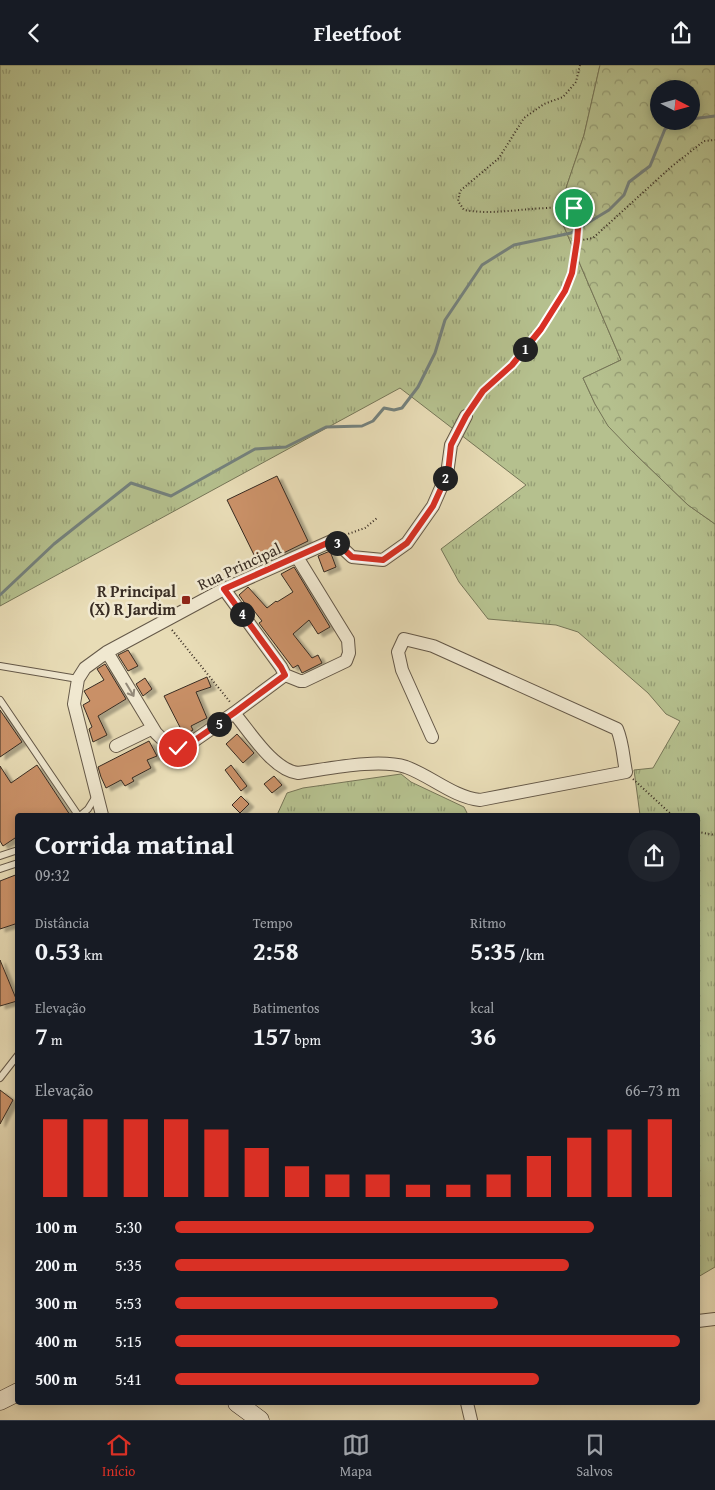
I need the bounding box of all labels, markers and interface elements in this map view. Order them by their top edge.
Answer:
text: Fleetfoot [314,17,401,49]
icon: back [20,19,48,47]
icon: share [667,19,695,47]
north arrow [650,80,700,130]
map controls [650,80,700,130]
pin [553,187,595,229]
icon: arrive [560,194,588,222]
pin: 1 [512,337,538,361]
text: 1 [522,339,529,359]
pin: 2 [432,465,458,491]
text: 2 [442,468,449,488]
pin: 3 [324,531,350,555]
text: 3 [334,533,341,553]
street label: Rua Principal [193,536,285,596]
place label: R Principal (X) R Jardim [89,579,176,621]
marker: R Principal (X) R Jardim [180,594,192,606]
pin: 4 [230,601,254,627]
text: 4 [239,604,246,624]
one-way arrow [125,682,135,696]
pin: 5 [206,711,232,737]
text: 5 [216,714,223,734]
pin [157,727,199,769]
icon: check [164,734,192,762]
text: Corrida matinal [35,823,234,864]
button: share [628,830,680,882]
text: 09:32 [35,863,70,887]
text: Distância [35,913,89,933]
text: Tempo [253,913,293,933]
text: Ritmo [470,913,506,933]
text: 0.53 [35,933,81,969]
text: 2:58 [253,933,299,969]
text: 5:35 [470,933,516,969]
text: km [81,945,103,965]
text: /km [516,945,545,965]
text: Elevação [35,998,86,1018]
text: Batimentos [253,998,320,1018]
text: kcal [470,998,494,1018]
text: 7 [35,1018,48,1054]
text: 157 [253,1018,292,1054]
text: 36 [470,1018,496,1054]
text: m [48,1030,62,1050]
text: bpm [292,1030,321,1050]
text: Elevação [35,1078,93,1102]
text: 66–73 m [625,1078,680,1102]
text: 100 m [35,1215,77,1239]
text: 5:30 [115,1215,142,1239]
text: 200 m [35,1253,77,1277]
text: 5:35 [115,1253,142,1277]
text: 300 m [35,1291,77,1315]
text: 5:53 [115,1291,142,1315]
text: 400 m [35,1329,77,1353]
text: 5:15 [115,1329,142,1353]
text: 500 m [35,1367,77,1391]
text: 5:41 [115,1367,142,1391]
tab: Início [102,1431,135,1481]
tab: Mapa [340,1431,372,1481]
tab: Salvos [576,1431,613,1481]

